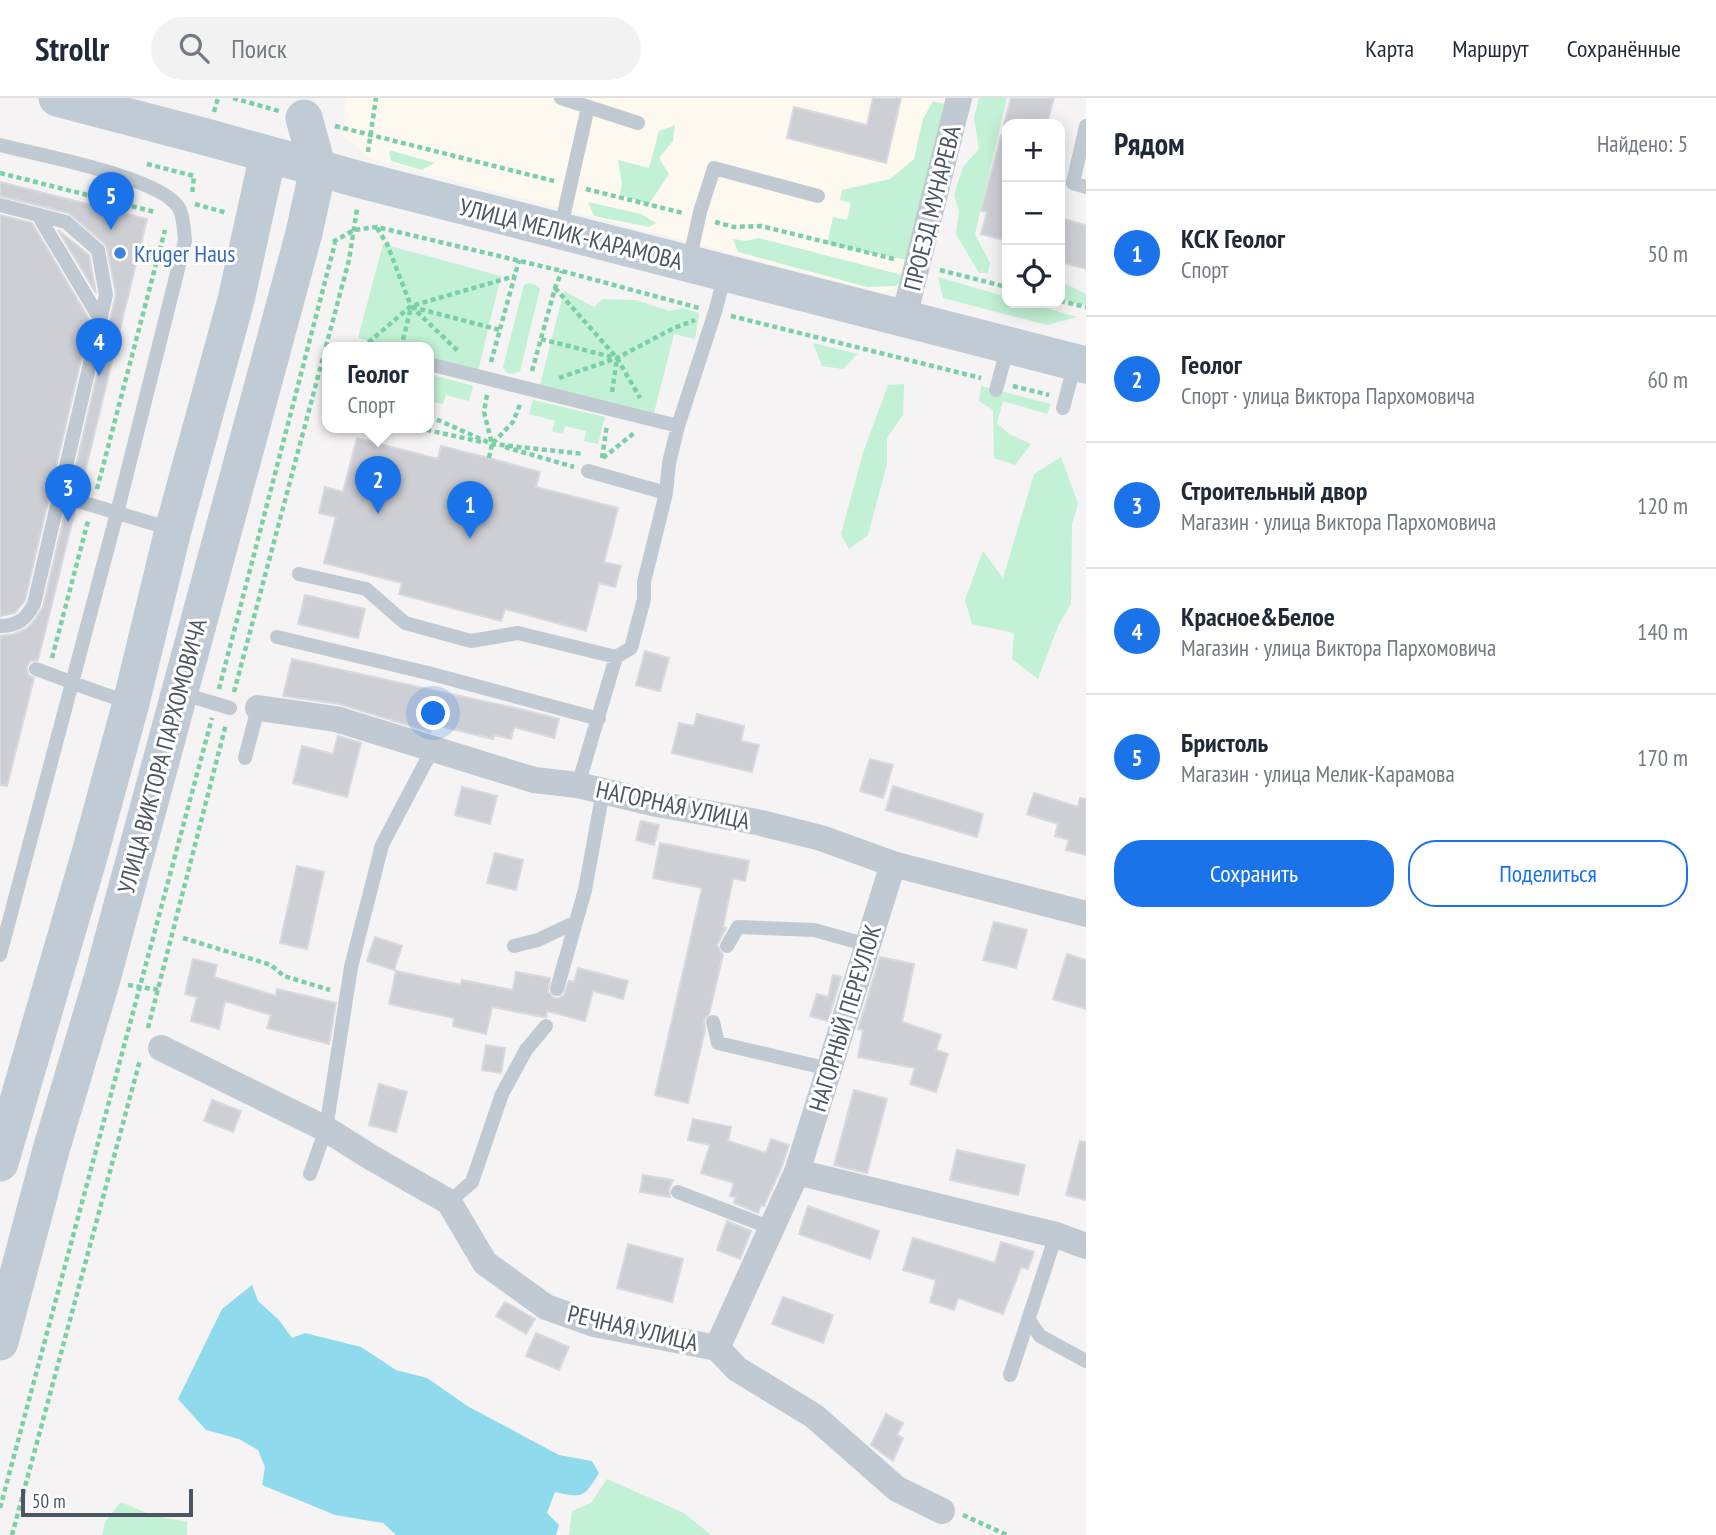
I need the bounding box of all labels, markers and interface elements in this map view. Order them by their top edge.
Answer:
search box [151,17,641,80]
text: Strollr [35,27,109,70]
icon: search [175,29,213,67]
text: Поиск [231,32,287,65]
text: Карта [1365,33,1414,64]
text: Маршрут [1452,33,1529,64]
text: Сохранённые [1567,33,1681,64]
map controls [1002,119,1065,308]
button: + [1002,119,1065,182]
street label: ПРОЕЗД МУНАРЕВА [896,122,968,294]
text: Рядом [1114,124,1185,163]
text: Найдено: 5 [1597,129,1688,158]
pin: 5 [88,172,134,230]
button: − [1002,182,1065,245]
street label: УЛИЦА МЕЛИК-КАРАМОВА [456,191,687,277]
text: КСК Геолог [1181,222,1285,255]
place label: Kruger Haus [134,238,235,269]
text: 1 [1132,239,1143,268]
text: 50 m [1647,239,1688,268]
marker: Kruger Haus [112,245,128,261]
button: locate [1002,245,1065,308]
text: Спорт [1181,255,1228,284]
pin: 4 [76,318,122,376]
popup [322,342,434,433]
text: Геолог [1181,348,1242,381]
text: Геолог [348,357,408,390]
text: 2 [1132,365,1143,394]
text: 60 m [1647,365,1688,394]
text: Спорт · улица Виктора Пархомовича [1181,381,1475,410]
text: Спорт [348,390,395,419]
pin: 2 [355,456,401,514]
pin: 3 [45,464,91,522]
text: Строительный двор [1181,474,1367,507]
pin: 1 [447,481,493,539]
text: 3 [1132,491,1143,520]
text: 120 m [1637,491,1688,520]
text: Магазин · улица Виктора Пархомовича [1181,507,1496,536]
text: Красное&Белое [1181,600,1335,633]
street label: УЛИЦА ВИКТОРА ПАРХОМОВИЧА [110,615,214,897]
text: 4 [1132,617,1143,646]
text: 140 m [1637,617,1688,646]
text: Магазин · улица Виктора Пархомовича [1181,633,1496,662]
your location [416,696,450,730]
text: Бристоль [1181,726,1268,759]
text: 5 [1132,743,1143,772]
text: 170 m [1637,743,1688,772]
text: Магазин · улица Мелик-Карамова [1181,759,1455,788]
street label: НАГОРНАЯ УЛИЦА [593,774,753,837]
button: Сохранить [1114,840,1394,907]
button: Поделиться [1408,840,1688,907]
street label: НАГОРНЫЙ ПЕРЕУЛОК [802,921,888,1115]
street label: РЕЧНАЯ УЛИЦА [565,1298,702,1358]
scale bar [21,1486,192,1518]
text: 50 m [32,1489,66,1513]

